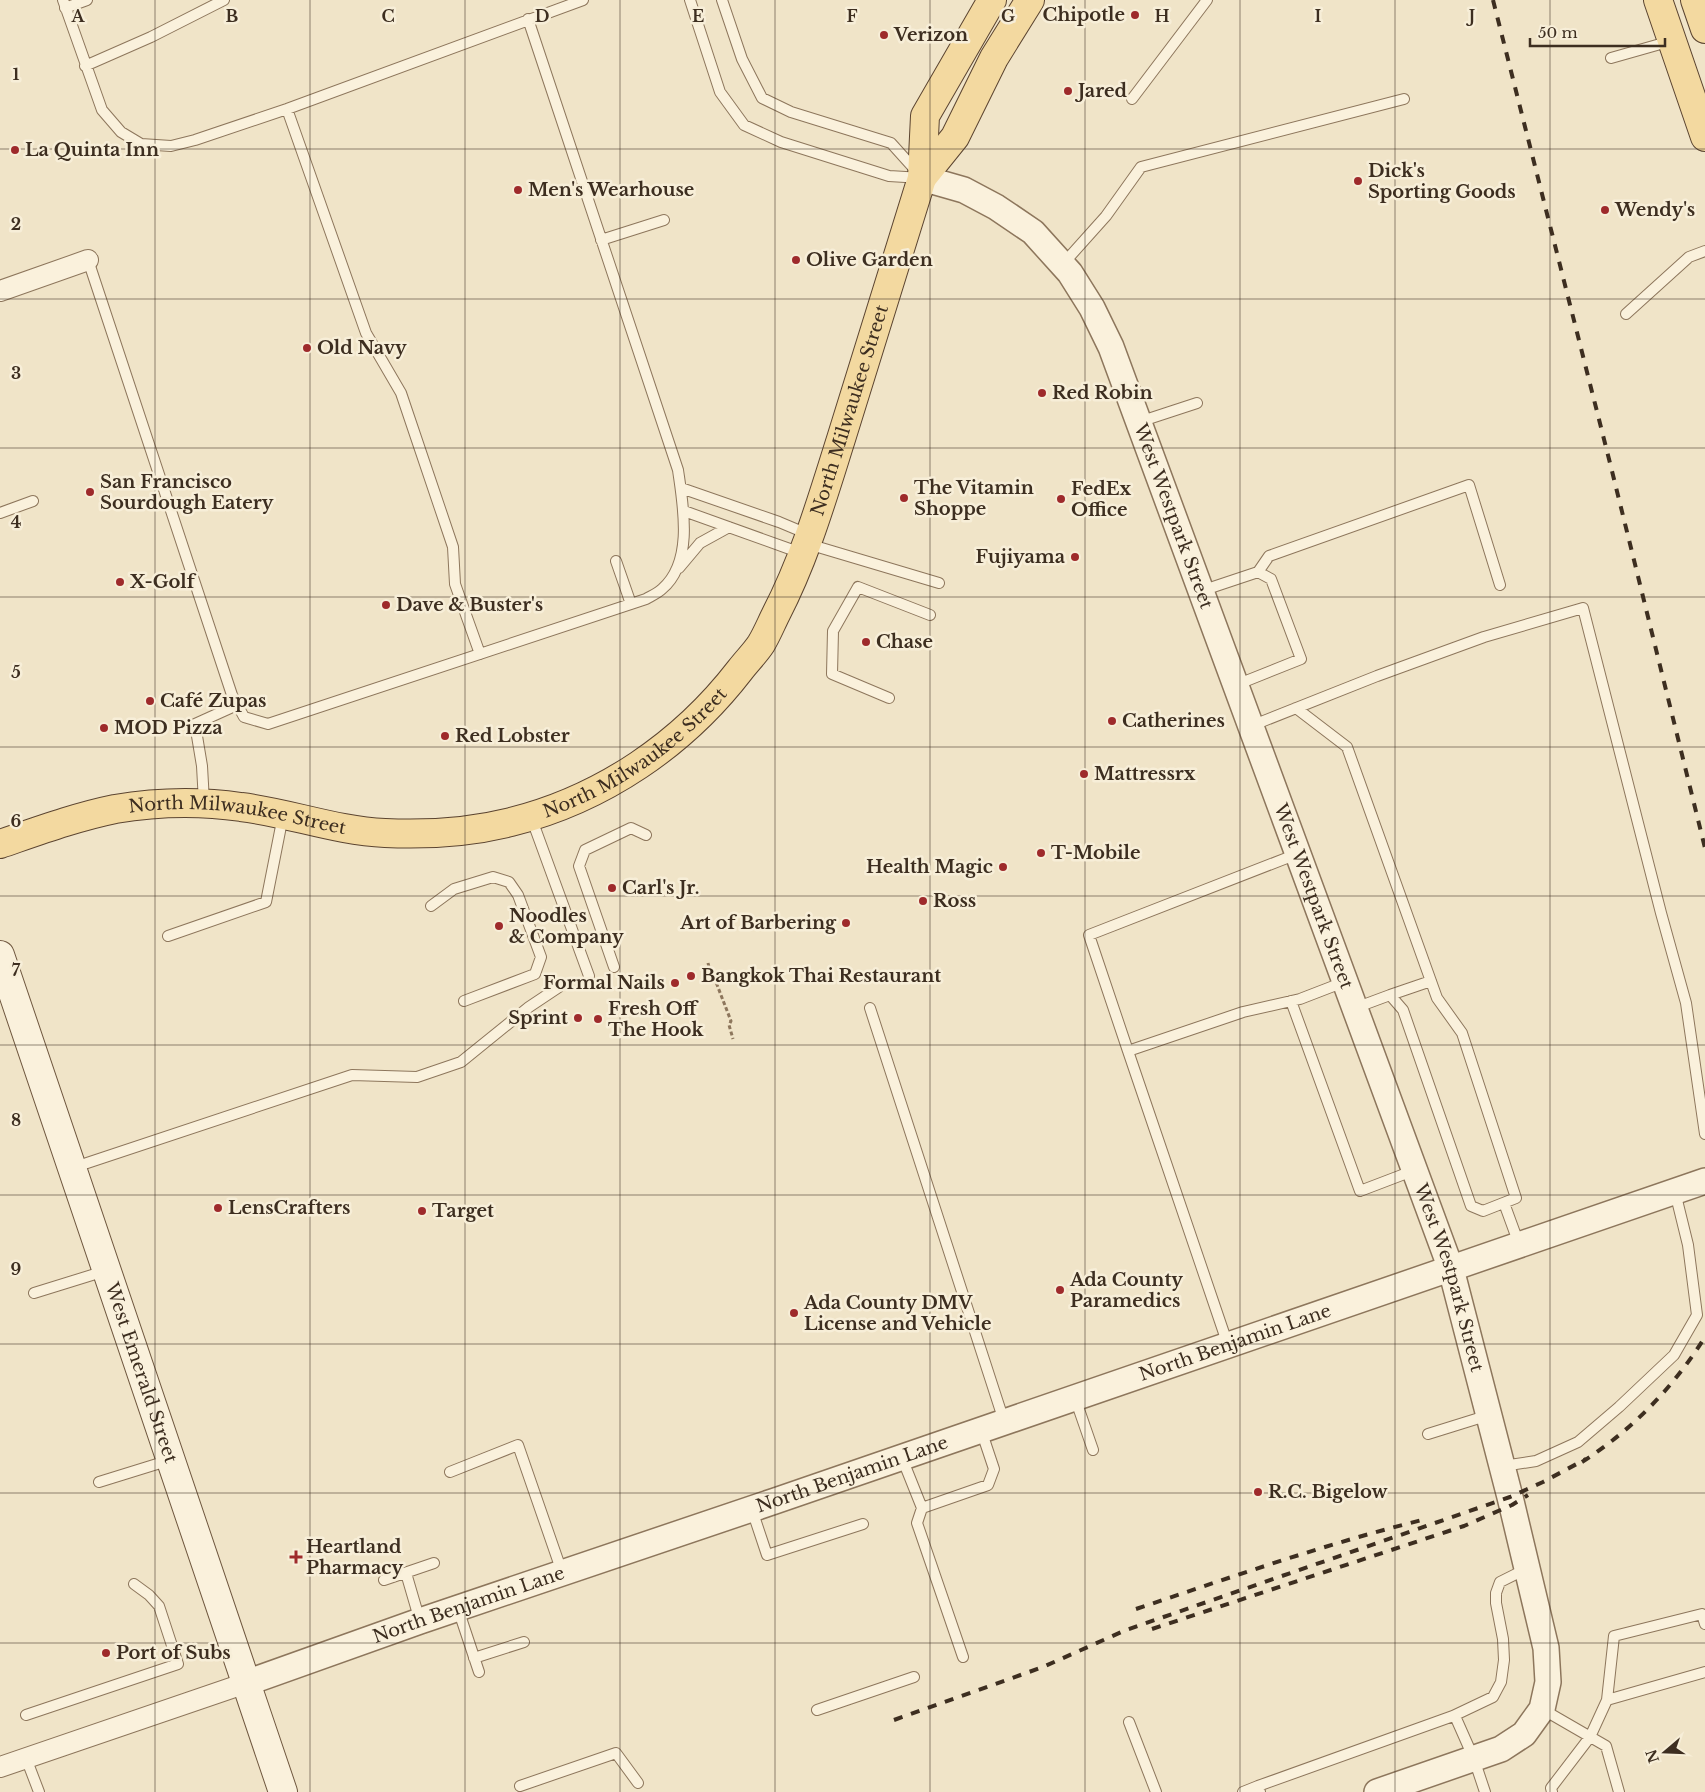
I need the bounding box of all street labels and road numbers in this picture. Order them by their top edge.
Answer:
street label: North Milwaukee Street [806,302,893,519]
street label: West Westpark Street [1129,420,1218,612]
street label: North Milwaukee Street [540,683,732,823]
street label: North Milwaukee Street [127,792,348,839]
street label: West Westpark Street [1269,800,1358,992]
street label: West Westpark Street [1409,1180,1488,1374]
street label: West Emerald Street [100,1279,182,1466]
street label: North Benjamin Lane [1136,1300,1334,1386]
street label: North Benjamin Lane [753,1431,951,1518]
street label: North Benjamin Lane [370,1562,567,1648]

